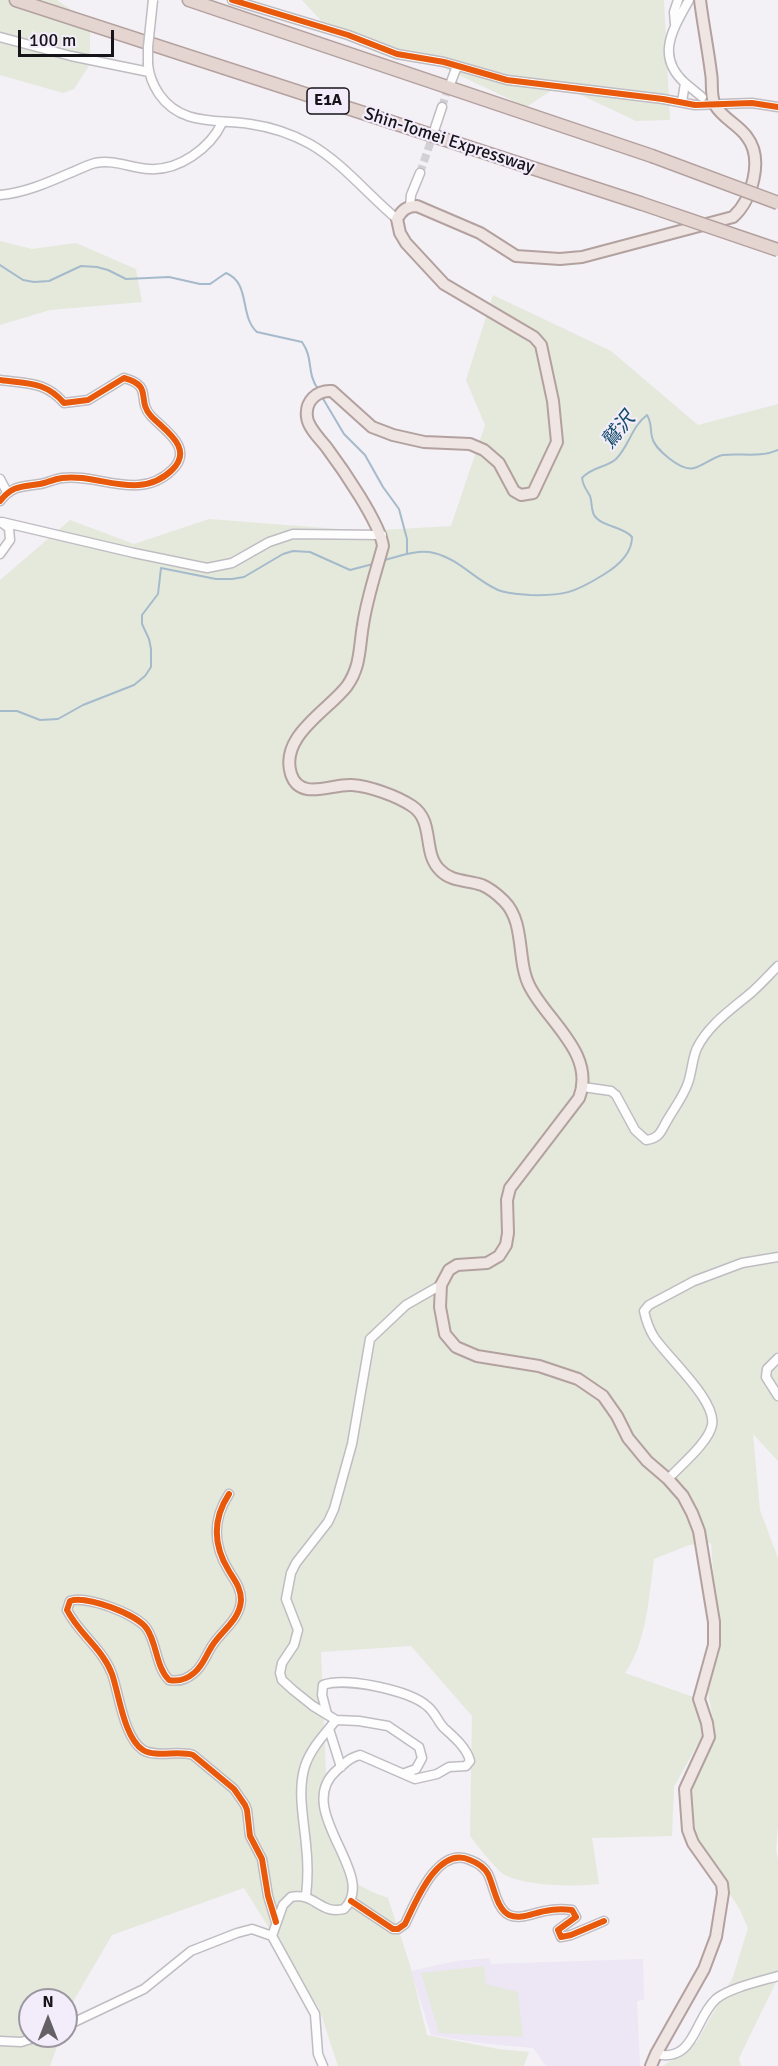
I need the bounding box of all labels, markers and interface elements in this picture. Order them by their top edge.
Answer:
scale bar [21,18,117,56]
text: 100 m [29,29,76,51]
road number: E1A [307,88,349,114]
street label: Shin-Tomei Expressway [361,103,537,179]
water label: 鷲沢 [597,408,641,454]
north arrow [18,1988,78,2048]
text: N [42,1992,54,2012]

